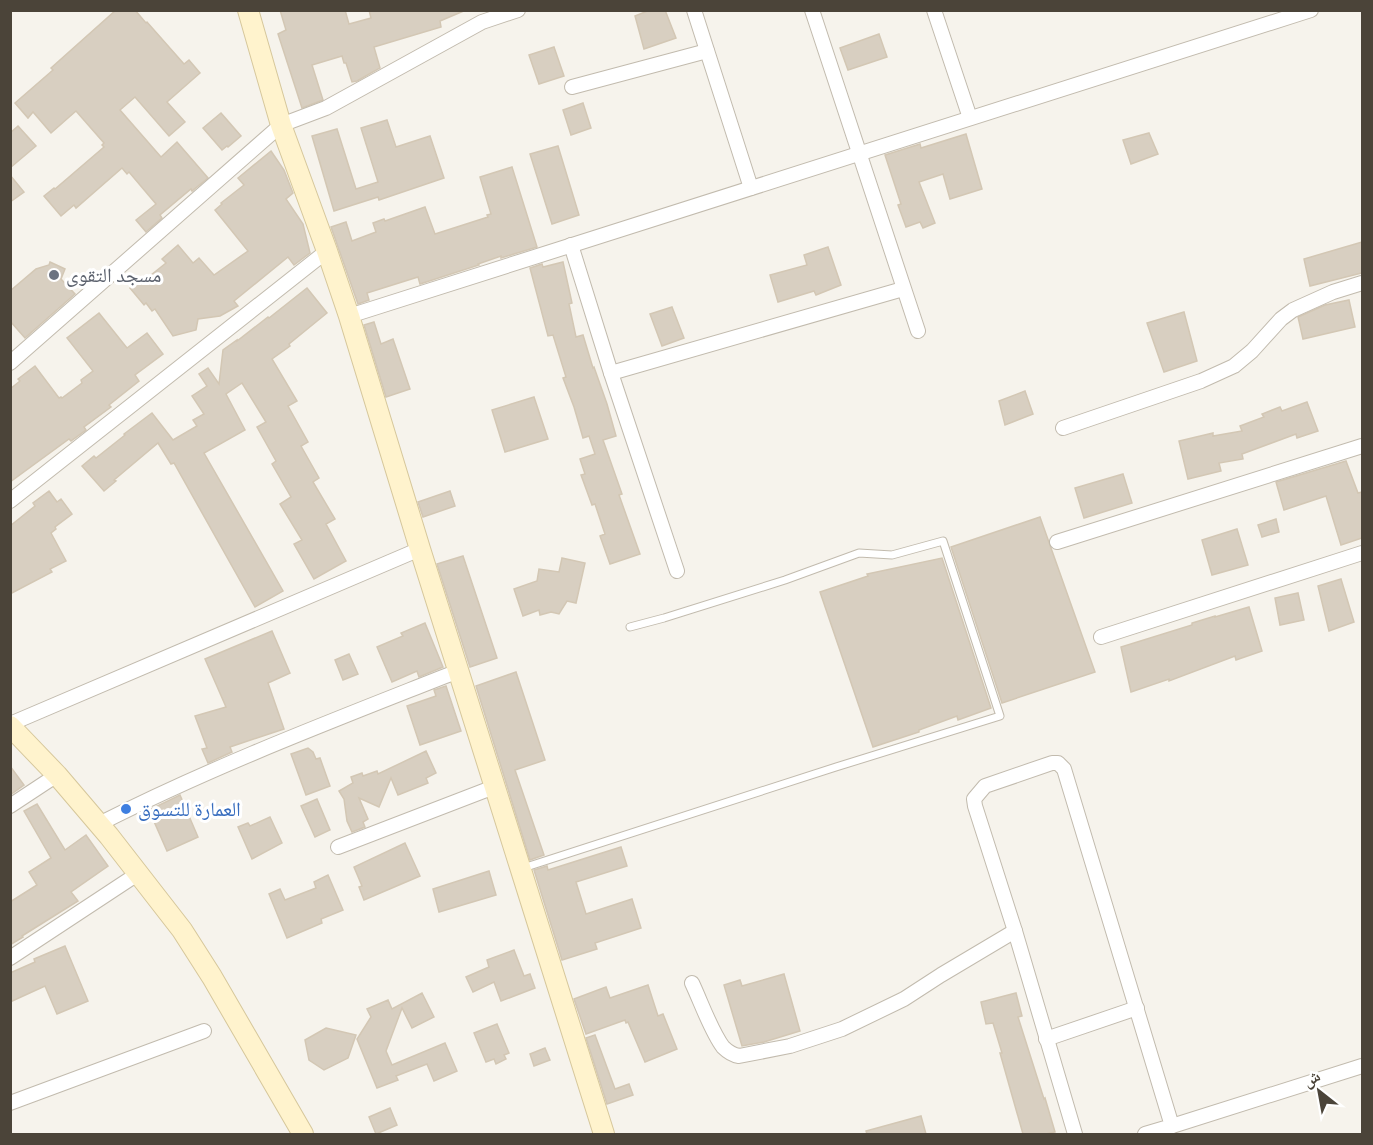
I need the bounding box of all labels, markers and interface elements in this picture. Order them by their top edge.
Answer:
place label: مسجد التقوى [66,263,161,287]
marker: مسجد التقوى [47,268,61,282]
place label: العمارة للتسوق [138,797,241,821]
marker: العمارة للتسوق [119,802,133,816]
north arrow [1289,1061,1349,1121]
text: ش [1299,1066,1324,1091]

